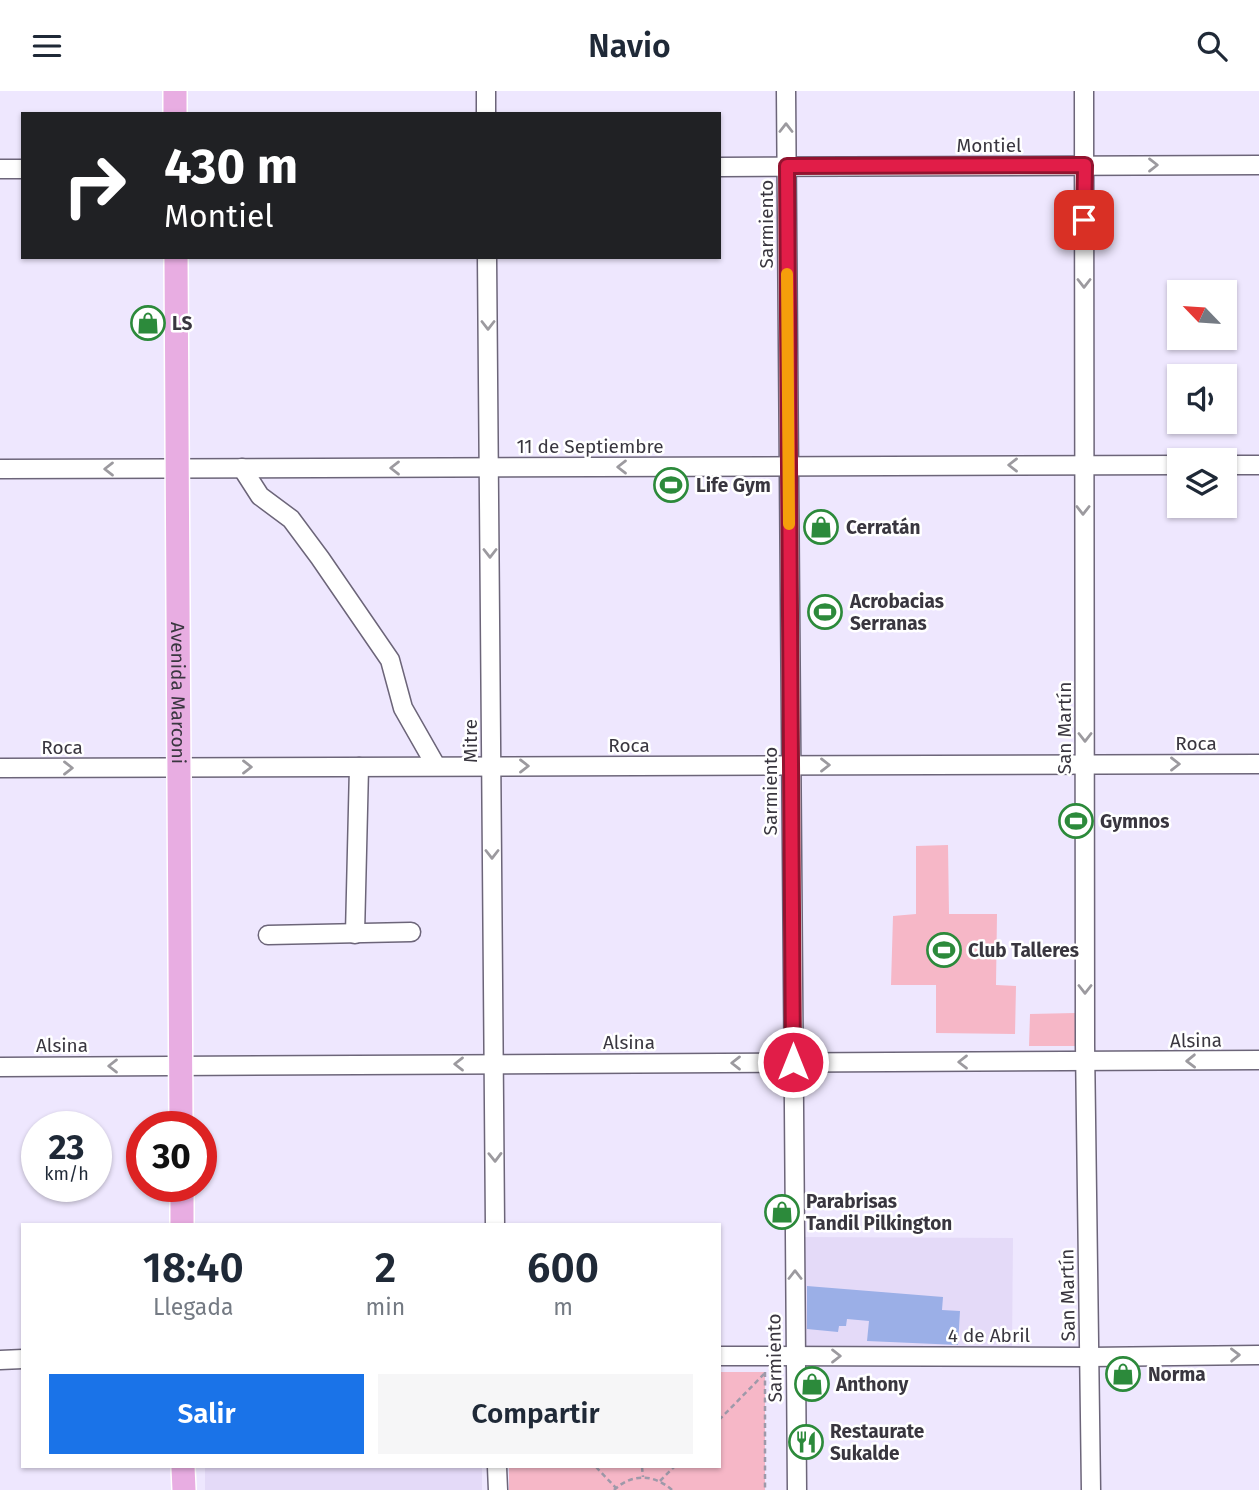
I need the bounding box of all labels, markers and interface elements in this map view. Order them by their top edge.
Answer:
icon: menu [28,27,66,65]
text: Navio [588,27,671,65]
icon: search [1193,27,1231,65]
one-way arrow [778,123,794,133]
street label: Montiel [956,134,1022,157]
text: 430 m [164,137,298,196]
icon: right [49,140,140,231]
one-way arrow [1148,157,1159,173]
street label: Sarmiento [755,180,778,268]
pin [1054,190,1114,250]
text: Montiel [164,197,274,235]
icon: arrive [1065,201,1103,239]
one-way arrow [1076,278,1092,288]
north arrow [1167,280,1237,350]
map controls [1167,280,1237,518]
shop icon: LS [129,304,167,342]
place label: LS [172,312,193,335]
one-way arrow [480,321,496,331]
button: sound [1167,364,1237,434]
street label: 11 de Septiembre [516,435,664,458]
button: layers [1167,448,1237,518]
one-way arrow [1008,457,1018,473]
one-way arrow [617,459,627,475]
one-way arrow [389,460,400,476]
one-way arrow [103,461,114,477]
sports icon: Life Gym [652,466,690,504]
place label: Life Gym [696,474,771,497]
one-way arrow [1076,505,1091,516]
shop icon: Cerratán [802,508,840,546]
place label: Cerratán [846,516,921,539]
one-way arrow [482,548,498,559]
place label: Acrobacias Serranas [849,590,944,635]
sports icon: Acrobacias Serranas [806,593,844,631]
street label: Avenida Marconi [166,622,190,764]
street label: San Martín [1053,682,1076,774]
street label: Mitre [459,719,482,763]
street label: Roca [1175,732,1217,755]
one-way arrow [1077,733,1093,743]
street label: Roca [608,734,650,757]
street label: Roca [41,736,83,759]
street label: Sarmiento [759,747,782,835]
one-way arrow [1170,756,1180,772]
one-way arrow [820,757,830,773]
one-way arrow [519,758,529,774]
one-way arrow [243,759,253,775]
one-way arrow [63,760,74,776]
sports icon: Gymnos [1057,802,1095,840]
place label: Gymnos [1100,810,1169,833]
one-way arrow [484,849,500,860]
sports icon: Club Talleres [925,931,963,969]
place label: Club Talleres [968,939,1079,962]
one-way arrow [1077,985,1093,995]
position arrow [756,1025,830,1099]
street label: Alsina [1170,1029,1222,1052]
street label: Alsina [603,1031,655,1054]
street label: Alsina [36,1034,88,1057]
one-way arrow [1185,1053,1196,1069]
one-way arrow [958,1054,968,1070]
one-way arrow [730,1055,741,1071]
one-way arrow [454,1056,464,1072]
one-way arrow [107,1058,117,1074]
speed limit sign: 30 [126,1111,217,1202]
text: 23 [48,1126,85,1168]
one-way arrow [487,1152,503,1163]
text: km/h [44,1163,89,1185]
place label: Parabrisas Tandil Pilkington [806,1190,952,1235]
shop icon: Parabrisas Tandil Pilkington [763,1193,801,1231]
text: 18:40 [143,1243,244,1293]
text: 2 [375,1243,396,1293]
text: 600 [527,1243,599,1293]
street label: San Martín [1055,1248,1080,1342]
one-way arrow [787,1269,803,1280]
text: Llegada [153,1293,234,1321]
text: min [366,1293,405,1321]
text: m [553,1293,573,1321]
street label: Sarmiento [762,1313,787,1403]
street label: 4 de Abril [948,1324,1031,1347]
one-way arrow [1231,1347,1241,1363]
one-way arrow [831,1348,842,1363]
shop icon: Norma [1104,1355,1142,1393]
place label: Norma [1148,1363,1206,1386]
shop icon: Anthony [793,1365,831,1403]
place label: Anthony [835,1373,908,1396]
button: Salir [49,1374,364,1454]
button: Compartir [378,1374,693,1454]
place label: Restaurate Sukalde [830,1420,924,1465]
restaurant icon: Restaurate Sukalde [787,1423,825,1461]

